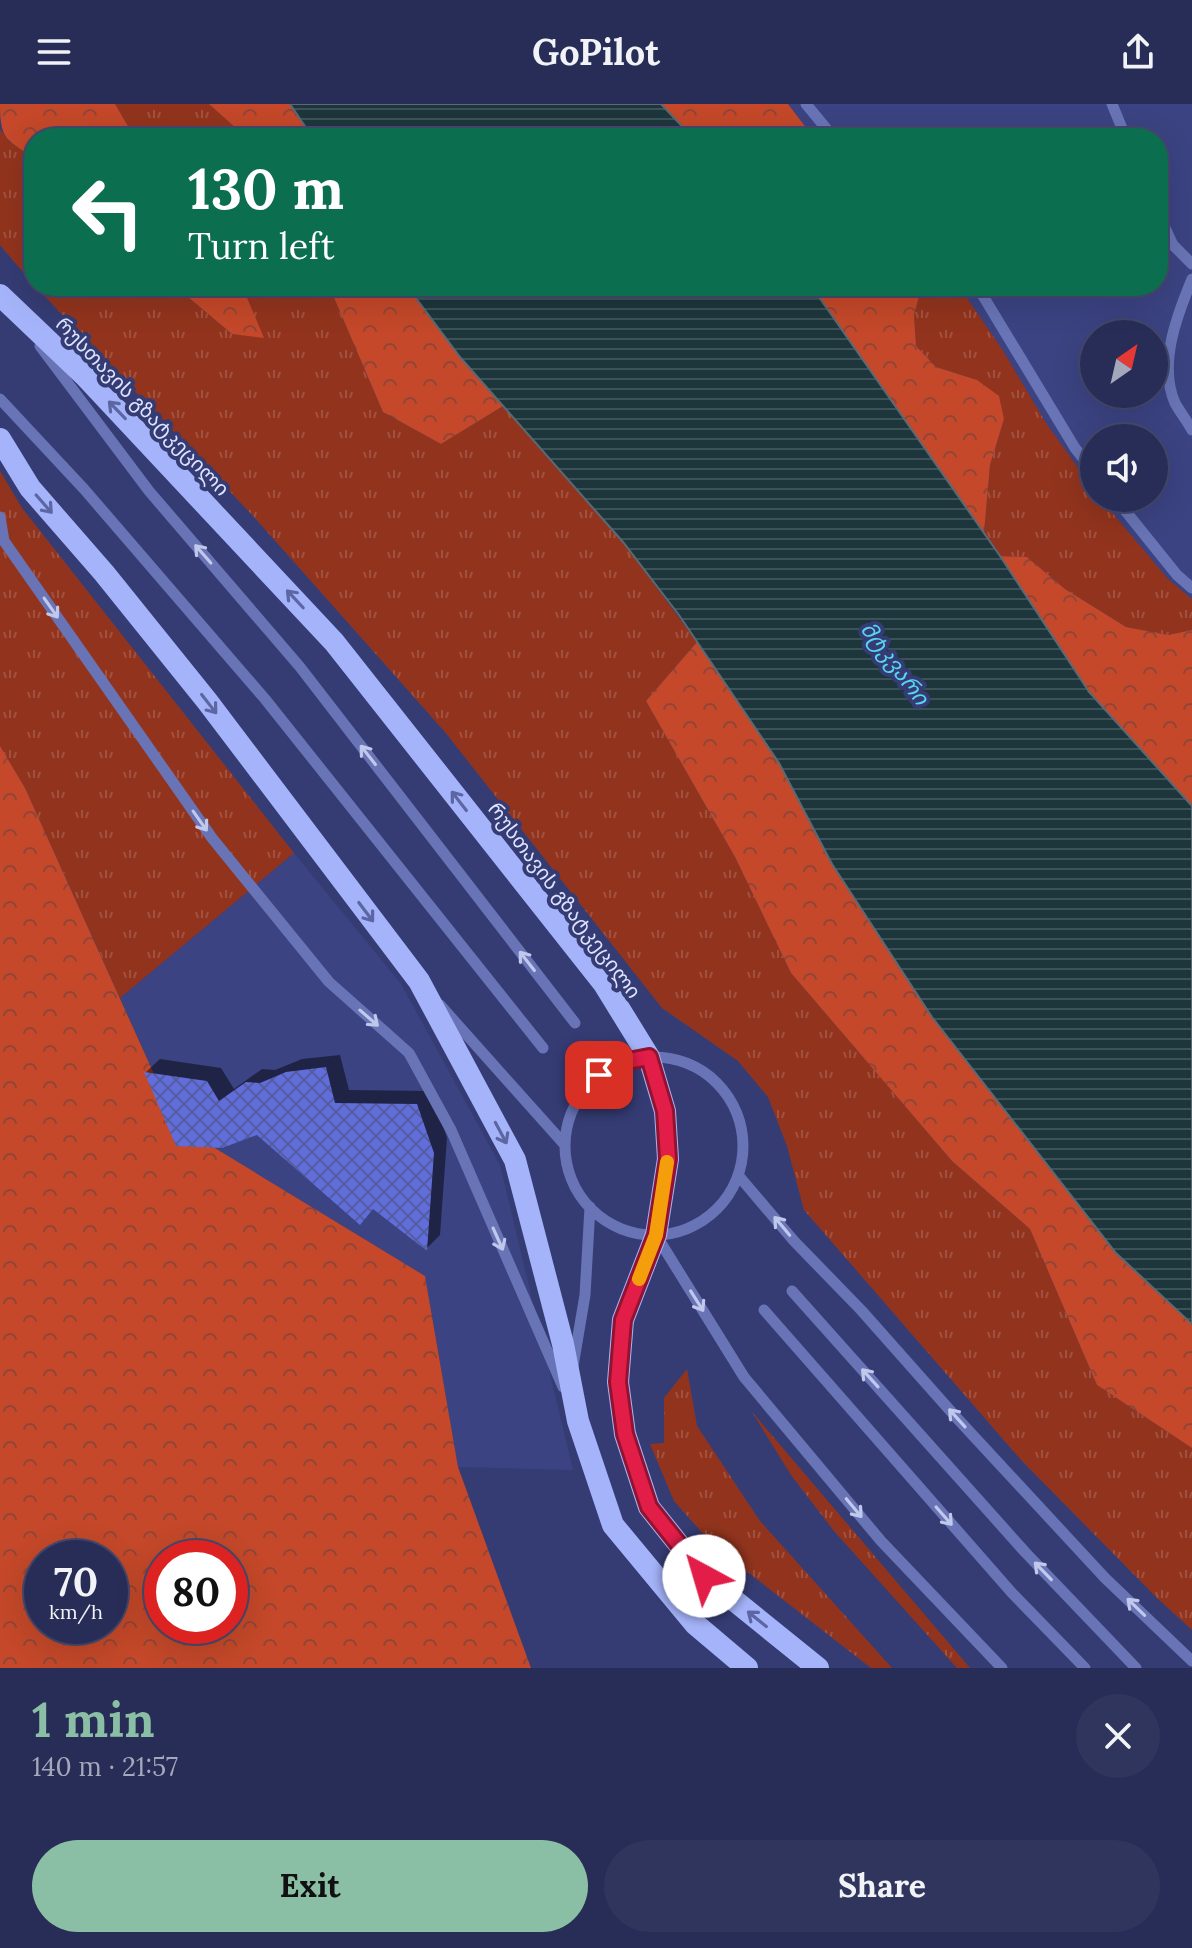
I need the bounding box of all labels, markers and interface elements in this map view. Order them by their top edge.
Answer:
text: GoPilot [532,29,660,75]
icon: menu [32,30,76,74]
icon: share [1116,30,1160,74]
text: 130 m [188,153,344,224]
icon: left [56,160,160,264]
text: Turn left [188,223,335,269]
street label: რუსთავის გზატკეცილი [50,311,235,501]
north arrow [1080,320,1168,408]
map controls [1080,320,1168,512]
one-way arrow [107,400,126,420]
button: sound [1080,424,1168,512]
one-way arrow [35,493,53,513]
one-way arrow [195,545,213,565]
one-way arrow [285,589,304,609]
one-way arrow [43,596,59,618]
water label: მტკვარი [855,616,936,711]
one-way arrow [201,693,218,714]
one-way arrow [360,745,377,766]
one-way arrow [450,791,467,812]
street label: რუსთავის გზატკეცილი [482,797,647,1004]
one-way arrow [192,810,208,832]
one-way arrow [358,900,375,922]
one-way arrow [519,951,536,972]
one-way arrow [359,1008,379,1026]
pin [565,1041,633,1109]
icon: arrive [577,1053,621,1097]
one-way arrow [494,1121,510,1144]
one-way arrow [773,1217,791,1237]
one-way arrow [492,1227,507,1251]
one-way arrow [689,1289,705,1312]
one-way arrow [861,1368,879,1388]
one-way arrow [948,1409,966,1429]
one-way arrow [845,1497,863,1518]
one-way arrow [935,1506,953,1526]
position arrow [662,1534,746,1618]
speed limit sign: 80 [144,1540,248,1644]
text: 70 [54,1556,98,1607]
one-way arrow [1034,1562,1053,1581]
one-way arrow [1126,1598,1146,1617]
text: km/h [49,1599,103,1624]
one-way arrow [747,1610,768,1628]
text: 1 min [32,1689,155,1750]
button: close [1076,1694,1160,1778]
text: 140 m · 21:57 [32,1750,178,1783]
button: Exit [32,1840,588,1932]
button: Share [604,1840,1160,1932]

